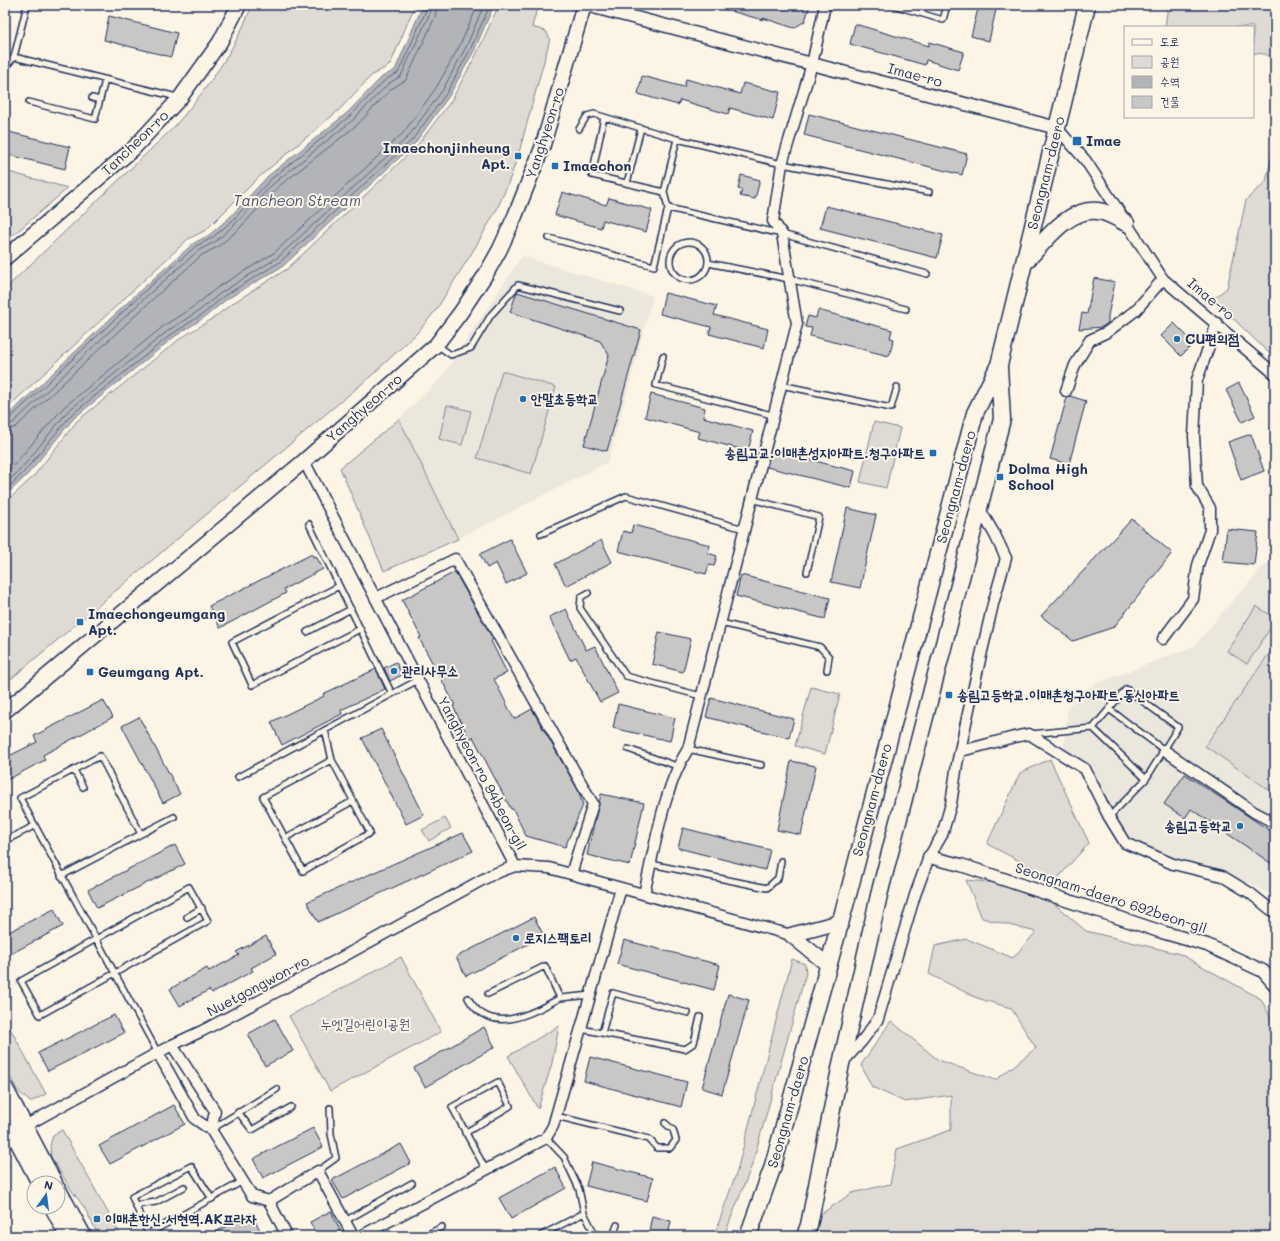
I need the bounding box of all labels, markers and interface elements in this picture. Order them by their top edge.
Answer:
legend [1124,26,1254,118]
text: 도로 [1160,33,1179,49]
text: 공원 [1160,53,1179,69]
street label: Imae-ro [886,58,945,91]
text: 수역 [1160,73,1180,89]
street label: Yanghyeon-ro [521,85,568,181]
text: 건물 [1160,93,1180,109]
street label: Tancheon-ro [97,106,172,179]
street label: Seongnam-daero [1022,114,1069,231]
place label: Imae [1086,131,1121,150]
marker: Imae [1071,135,1083,147]
place label: Imaechonjinheung Apt. [383,138,510,173]
marker: Imaechonjinheung Apt. [513,151,523,161]
place label: Imaechon [563,156,631,175]
marker: Imaechon [550,161,560,171]
water label: Tancheon Stream [233,190,361,210]
street label: Imae-ro [1184,273,1239,324]
place label: CU편의점 [1185,329,1240,348]
marker: CU편의점 [1172,334,1182,344]
street label: Yanghyeon-ro [322,369,406,446]
place label: 안말초등학교 [531,389,599,408]
marker: 안말초등학교 [518,394,528,404]
street label: Seongnam-daero [931,428,980,545]
place label: 송림고교.이매촌성지아파트.청구아파트 [725,443,925,462]
marker: 송림고교.이매촌성지아파트.청구아파트 [928,448,938,458]
place label: Dolma High School [1008,459,1088,494]
marker: Dolma High School [995,472,1005,482]
place label: Imaechongeumgang Apt. [88,604,225,639]
marker: Imaechongeumgang Apt. [75,617,85,627]
place label: 관리사무소 [402,661,458,680]
place label: Geumgang Apt. [98,662,204,681]
marker: 관리사무소 [389,666,399,676]
marker: Geumgang Apt. [85,667,95,677]
place label: 송림고등학교.이매촌청구아파트.동신아파트 [957,685,1180,704]
marker: 송림고등학교.이매촌청구아파트.동신아파트 [944,690,954,700]
street label: Yanghyeon-ro 94beon-gil [434,693,531,853]
street label: Seongnam-daero [847,741,896,858]
place label: 송림고등학교 [1164,816,1232,835]
marker: 송림고등학교 [1235,821,1245,831]
street label: Seongnam-daero 692beon-gil [1013,858,1209,938]
place label: 로지스팩토리 [524,928,592,947]
marker: 로지스팩토리 [511,933,521,943]
street label: Nuetgongwon-ro [203,951,312,1021]
park label: 누엣길어린이공원 [320,1014,410,1033]
street label: Seongnam-daero [762,1054,813,1170]
north arrow [26,1175,66,1215]
text: N [43,1177,54,1193]
place label: 이매촌한신.서현역.AK프라자 [105,1209,257,1228]
marker: 이매촌한신.서현역.AK프라자 [92,1214,102,1224]

